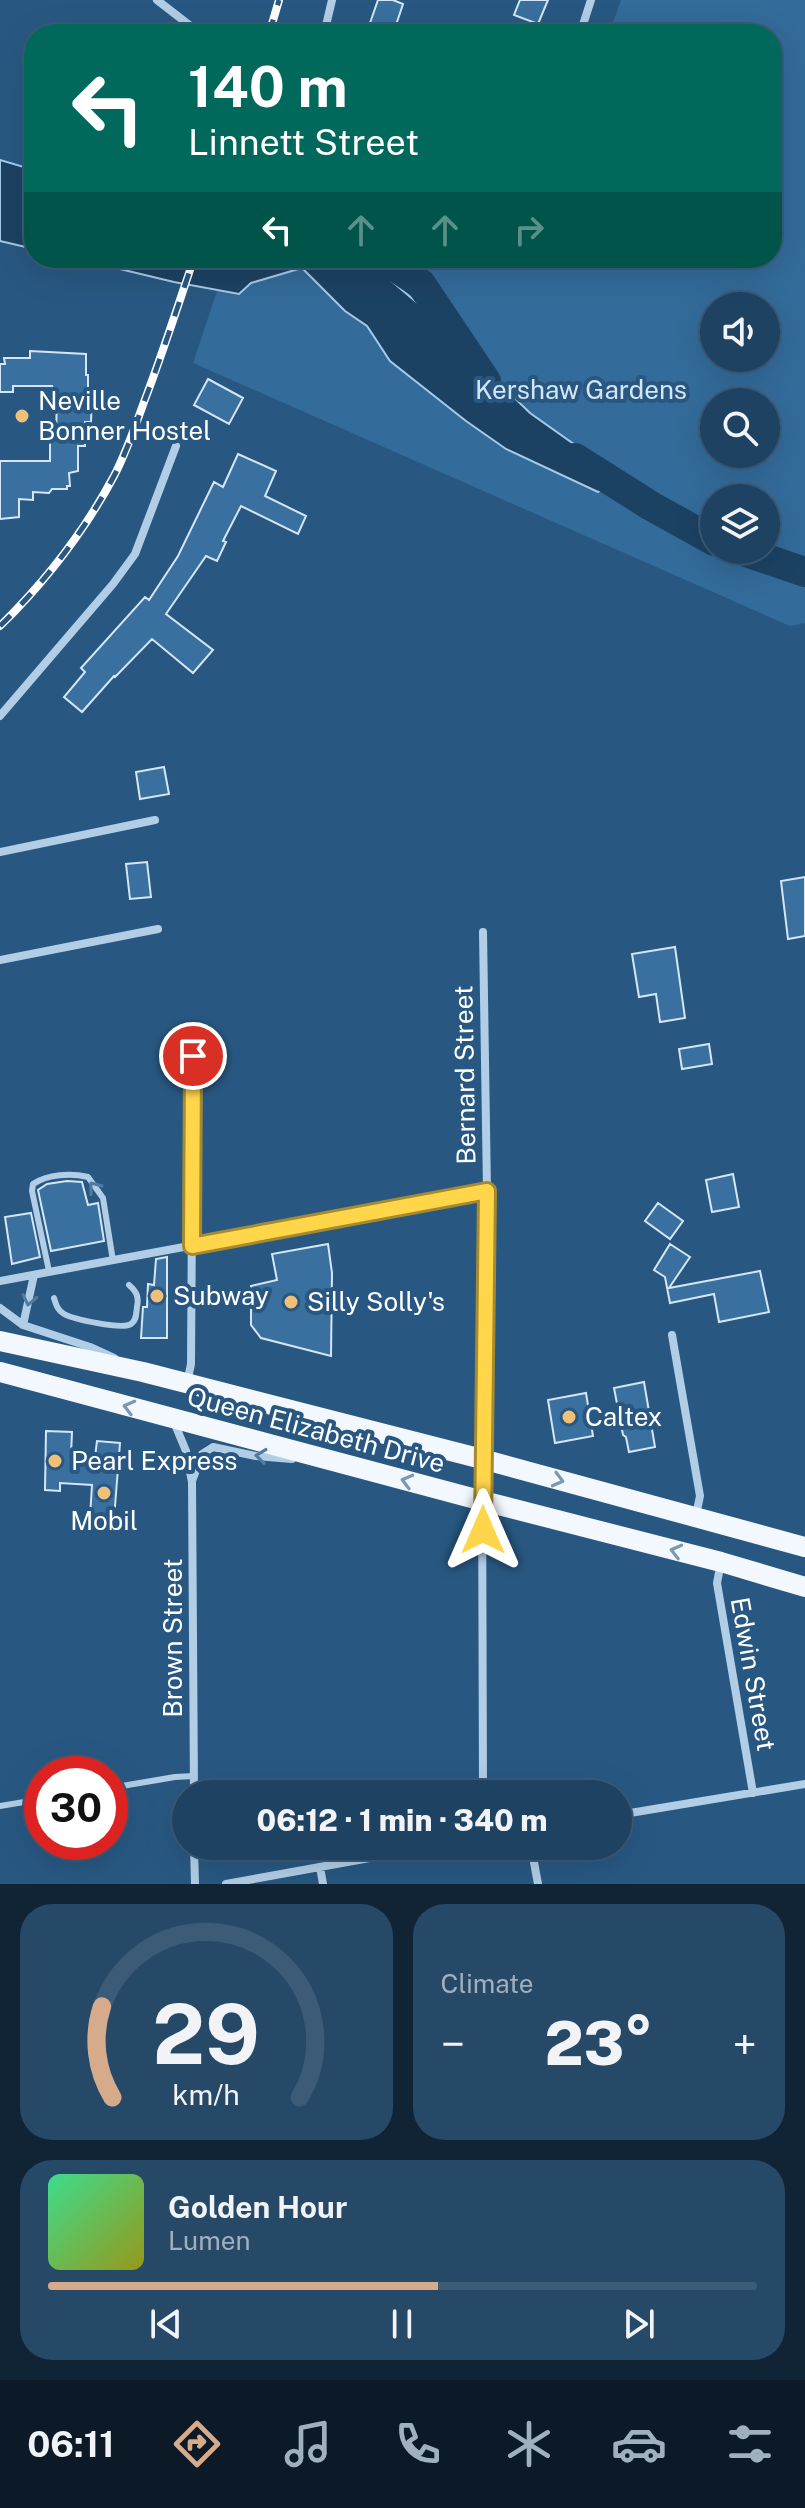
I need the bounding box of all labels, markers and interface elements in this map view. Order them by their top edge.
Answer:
text: 140 m [188,54,348,120]
icon: left [56,56,160,160]
text: Linnett Street [188,121,419,163]
icon: left [255,208,299,252]
icon: ahead [339,208,383,252]
icon: ahead [423,208,467,252]
icon: right [507,208,551,252]
map controls [700,292,780,564]
button: sound [700,292,780,372]
park label: Kershaw Gardens [475,374,687,405]
place label: Neville Bonner Hostel [38,385,211,446]
button: search [700,388,780,468]
marker: Neville Bonner Hostel [13,407,31,425]
button: layers [700,484,780,564]
street label: Bernard Street [447,985,482,1165]
pin [159,1022,227,1090]
icon: arrive [171,1034,215,1078]
one-way arrow [90,1181,104,1196]
place label: Subway [173,1280,269,1311]
place label: Silly Solly's [307,1286,445,1317]
marker: Subway [148,1287,166,1305]
one-way arrow [21,1293,38,1306]
marker: Silly Solly's [282,1293,300,1311]
street label: Queen Elizabeth Drive [184,1380,448,1479]
one-way arrow [123,1399,137,1416]
place label: Caltex [585,1401,662,1432]
marker: Caltex [560,1408,578,1426]
place label: Pearl Express [71,1445,238,1476]
one-way arrow [254,1447,267,1464]
marker: Pearl Express [46,1452,64,1470]
one-way arrow [550,1471,564,1487]
one-way arrow [401,1474,415,1491]
marker: Mobil [95,1484,113,1502]
position arrow [441,1488,525,1572]
place label: Mobil [70,1505,138,1536]
one-way arrow [670,1543,683,1560]
street label: Brown Street [157,1558,188,1718]
street label: Edwin Street [725,1595,782,1753]
speed limit sign: 30 [24,1756,128,1860]
text: 06:12 · 1 min · 340 m [256,1802,548,1838]
text: Climate [441,1968,534,1999]
text: 29 [152,1985,260,2083]
text: 23° [544,2008,653,2079]
text: − [441,2018,465,2070]
text: + [733,2018,757,2070]
text: km/h [173,2078,240,2111]
text: Golden Hour [168,2189,347,2225]
text: Lumen [168,2225,251,2256]
icon: previous [144,2302,188,2346]
icon: pause [380,2302,424,2346]
icon: next [617,2302,661,2346]
icon: directions [169,2416,225,2472]
icon: music [280,2416,336,2472]
icon: phone [390,2416,446,2472]
icon: climate [501,2416,557,2472]
icon: car [611,2416,667,2472]
icon: filters [722,2416,778,2472]
text: 06:11 [27,2423,115,2465]

